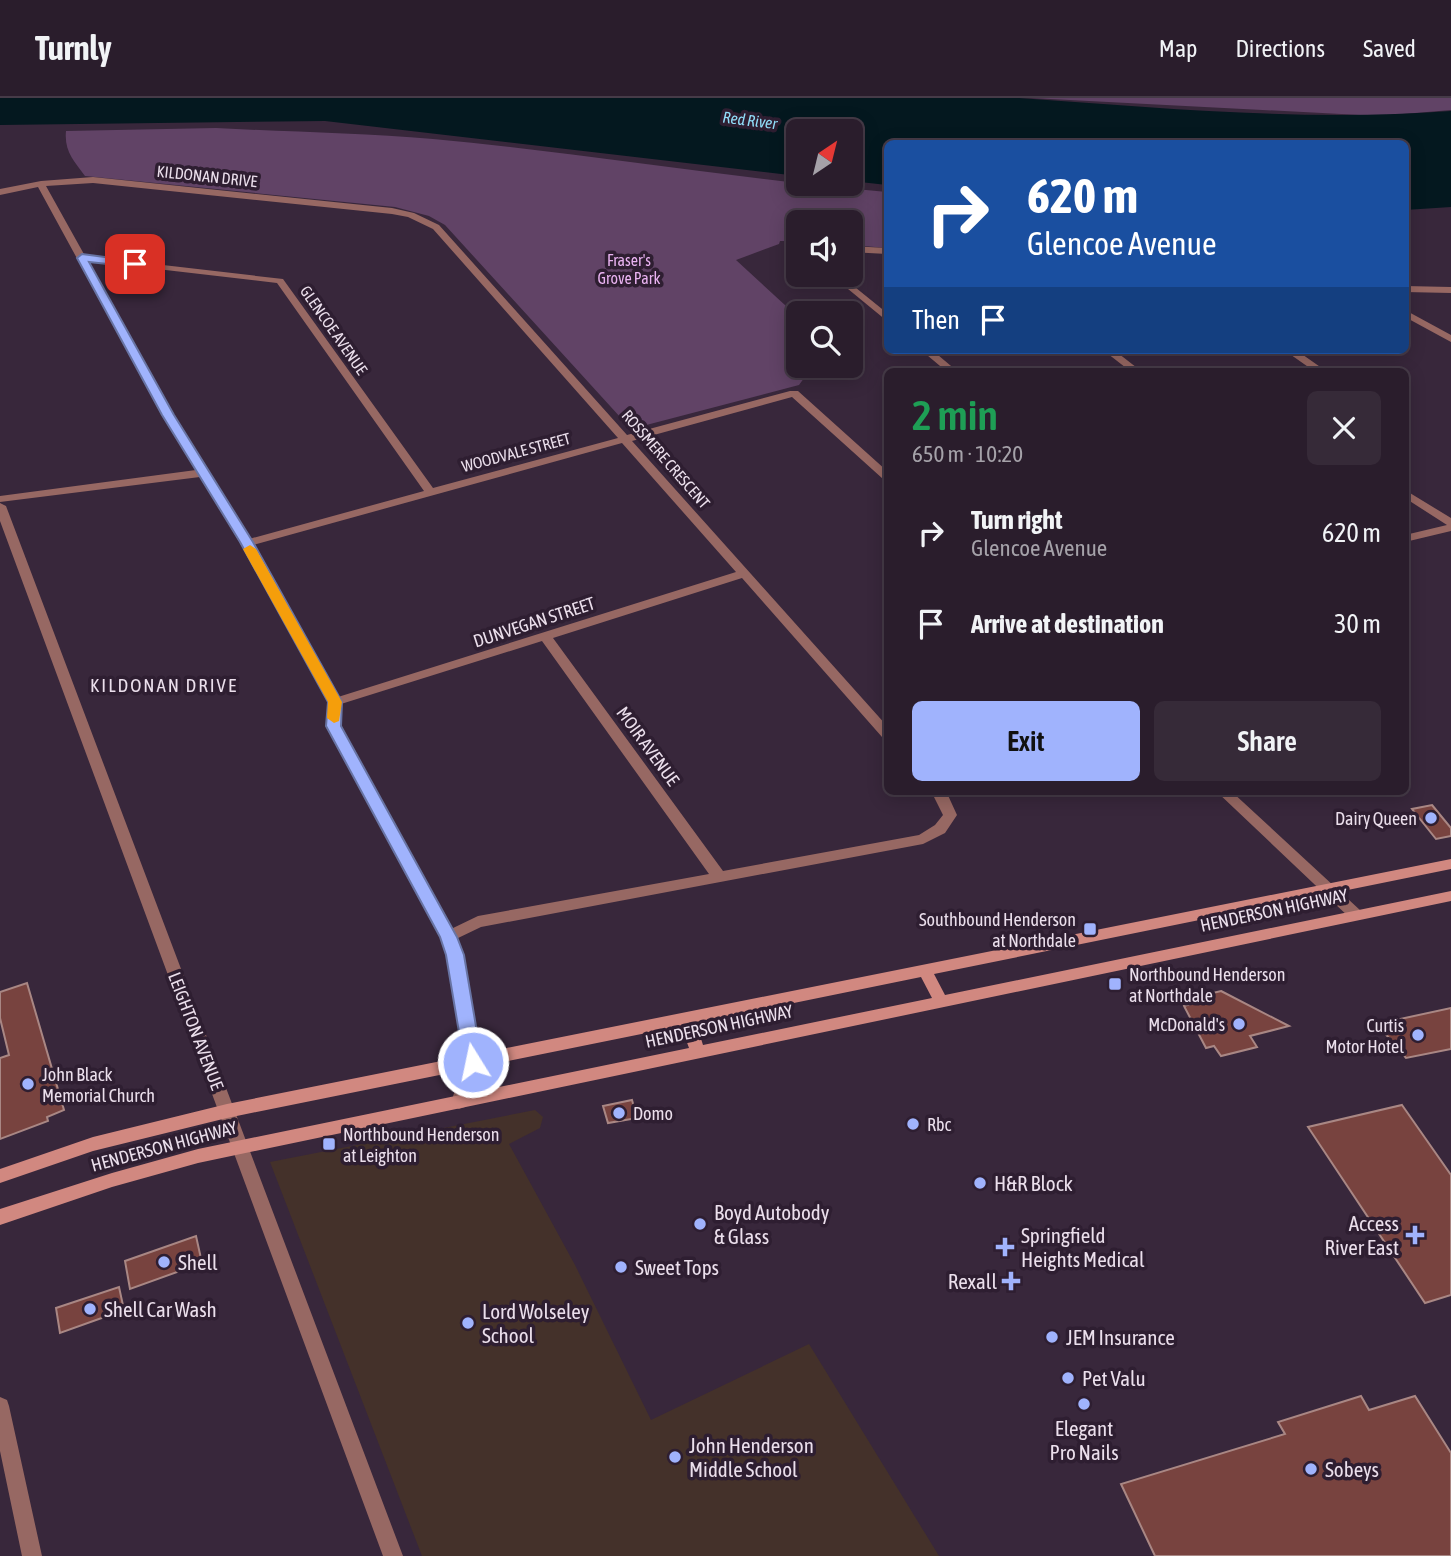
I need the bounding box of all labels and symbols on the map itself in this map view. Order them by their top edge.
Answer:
water label: Red River [722,108,780,132]
north arrow [786,119,863,196]
street label: KILDONAN DRIVE [156,162,258,190]
pin [105,234,165,294]
park label: Fraser's Grove Park [597,251,661,287]
street label: GLENCOE AVENUE [297,282,371,378]
street label: ROSSMERE CRESCENT [618,406,714,512]
street label: WOODVALE STREET [460,429,572,475]
street label: DUNVEGAN STREET [470,592,598,652]
district label: KILDONAN DRIVE [90,674,238,696]
street label: MOIR AVENUE [612,702,684,790]
place label: Dairy Queen [1335,808,1417,829]
marker: Dairy Queen [1423,810,1439,826]
street label: HENDERSON HIGHWAY [1198,884,1350,936]
place label: Southbound Henderson at Northdale [919,909,1076,951]
marker: Southbound Henderson at Northdale [1082,921,1098,937]
place label: Northbound Henderson at Northdale [1129,964,1285,1006]
street label: LEIGHTON AVENUE [164,969,228,1093]
marker: Northbound Henderson at Northdale [1107,976,1123,992]
street label: HENDERSON HIGHWAY [643,1000,795,1052]
place label: McDonald's [1148,1014,1225,1035]
place label: Curtis Motor Hotel [1325,1015,1404,1057]
marker: McDonald's [1231,1016,1247,1032]
position arrow [436,1025,510,1099]
marker: Curtis Motor Hotel [1410,1027,1426,1043]
place label: John Black Memorial Church [42,1064,155,1106]
marker: John Black Memorial Church [20,1076,36,1092]
place label: Domo [633,1103,673,1124]
marker: Domo [611,1105,627,1121]
place label: Rbc [927,1114,952,1135]
street label: HENDERSON HIGHWAY [89,1116,239,1176]
marker: Rbc [905,1116,921,1132]
place label: Northbound Henderson at Leighton [343,1124,499,1166]
marker: Northbound Henderson at Leighton [321,1136,337,1152]
place label: H&R Block [994,1171,1073,1195]
marker: H&R Block [972,1175,988,1191]
place label: Boyd Autobody & Glass [714,1200,830,1248]
place label: Access River East [1324,1211,1399,1259]
marker: Boyd Autobody & Glass [692,1216,708,1232]
place label: Springfield Heights Medical [1021,1223,1145,1271]
marker: Access River East [1405,1225,1425,1245]
marker: Springfield Heights Medical [995,1237,1015,1257]
place label: Shell [178,1250,218,1274]
marker: Shell [156,1254,172,1270]
place label: Sweet Tops [635,1255,719,1279]
marker: Sweet Tops [613,1259,629,1275]
place label: Rexall [948,1269,997,1293]
marker: Rexall [1003,1273,1019,1289]
place label: Shell Car Wash [104,1297,217,1321]
place label: Lord Wolseley School [482,1299,590,1347]
marker: Shell Car Wash [82,1301,98,1317]
marker: Lord Wolseley School [460,1315,476,1331]
place label: JEM Insurance [1066,1325,1175,1349]
marker: JEM Insurance [1044,1329,1060,1345]
place label: Pet Valu [1082,1366,1146,1390]
marker: Pet Valu [1060,1370,1076,1386]
marker: Elegant Pro Nails [1076,1396,1092,1412]
place label: Elegant Pro Nails [1049,1416,1119,1464]
place label: John Henderson Middle School [689,1433,814,1481]
marker: John Henderson Middle School [667,1449,683,1465]
place label: Sobeys [1325,1457,1379,1481]
marker: Sobeys [1303,1461,1319,1477]

